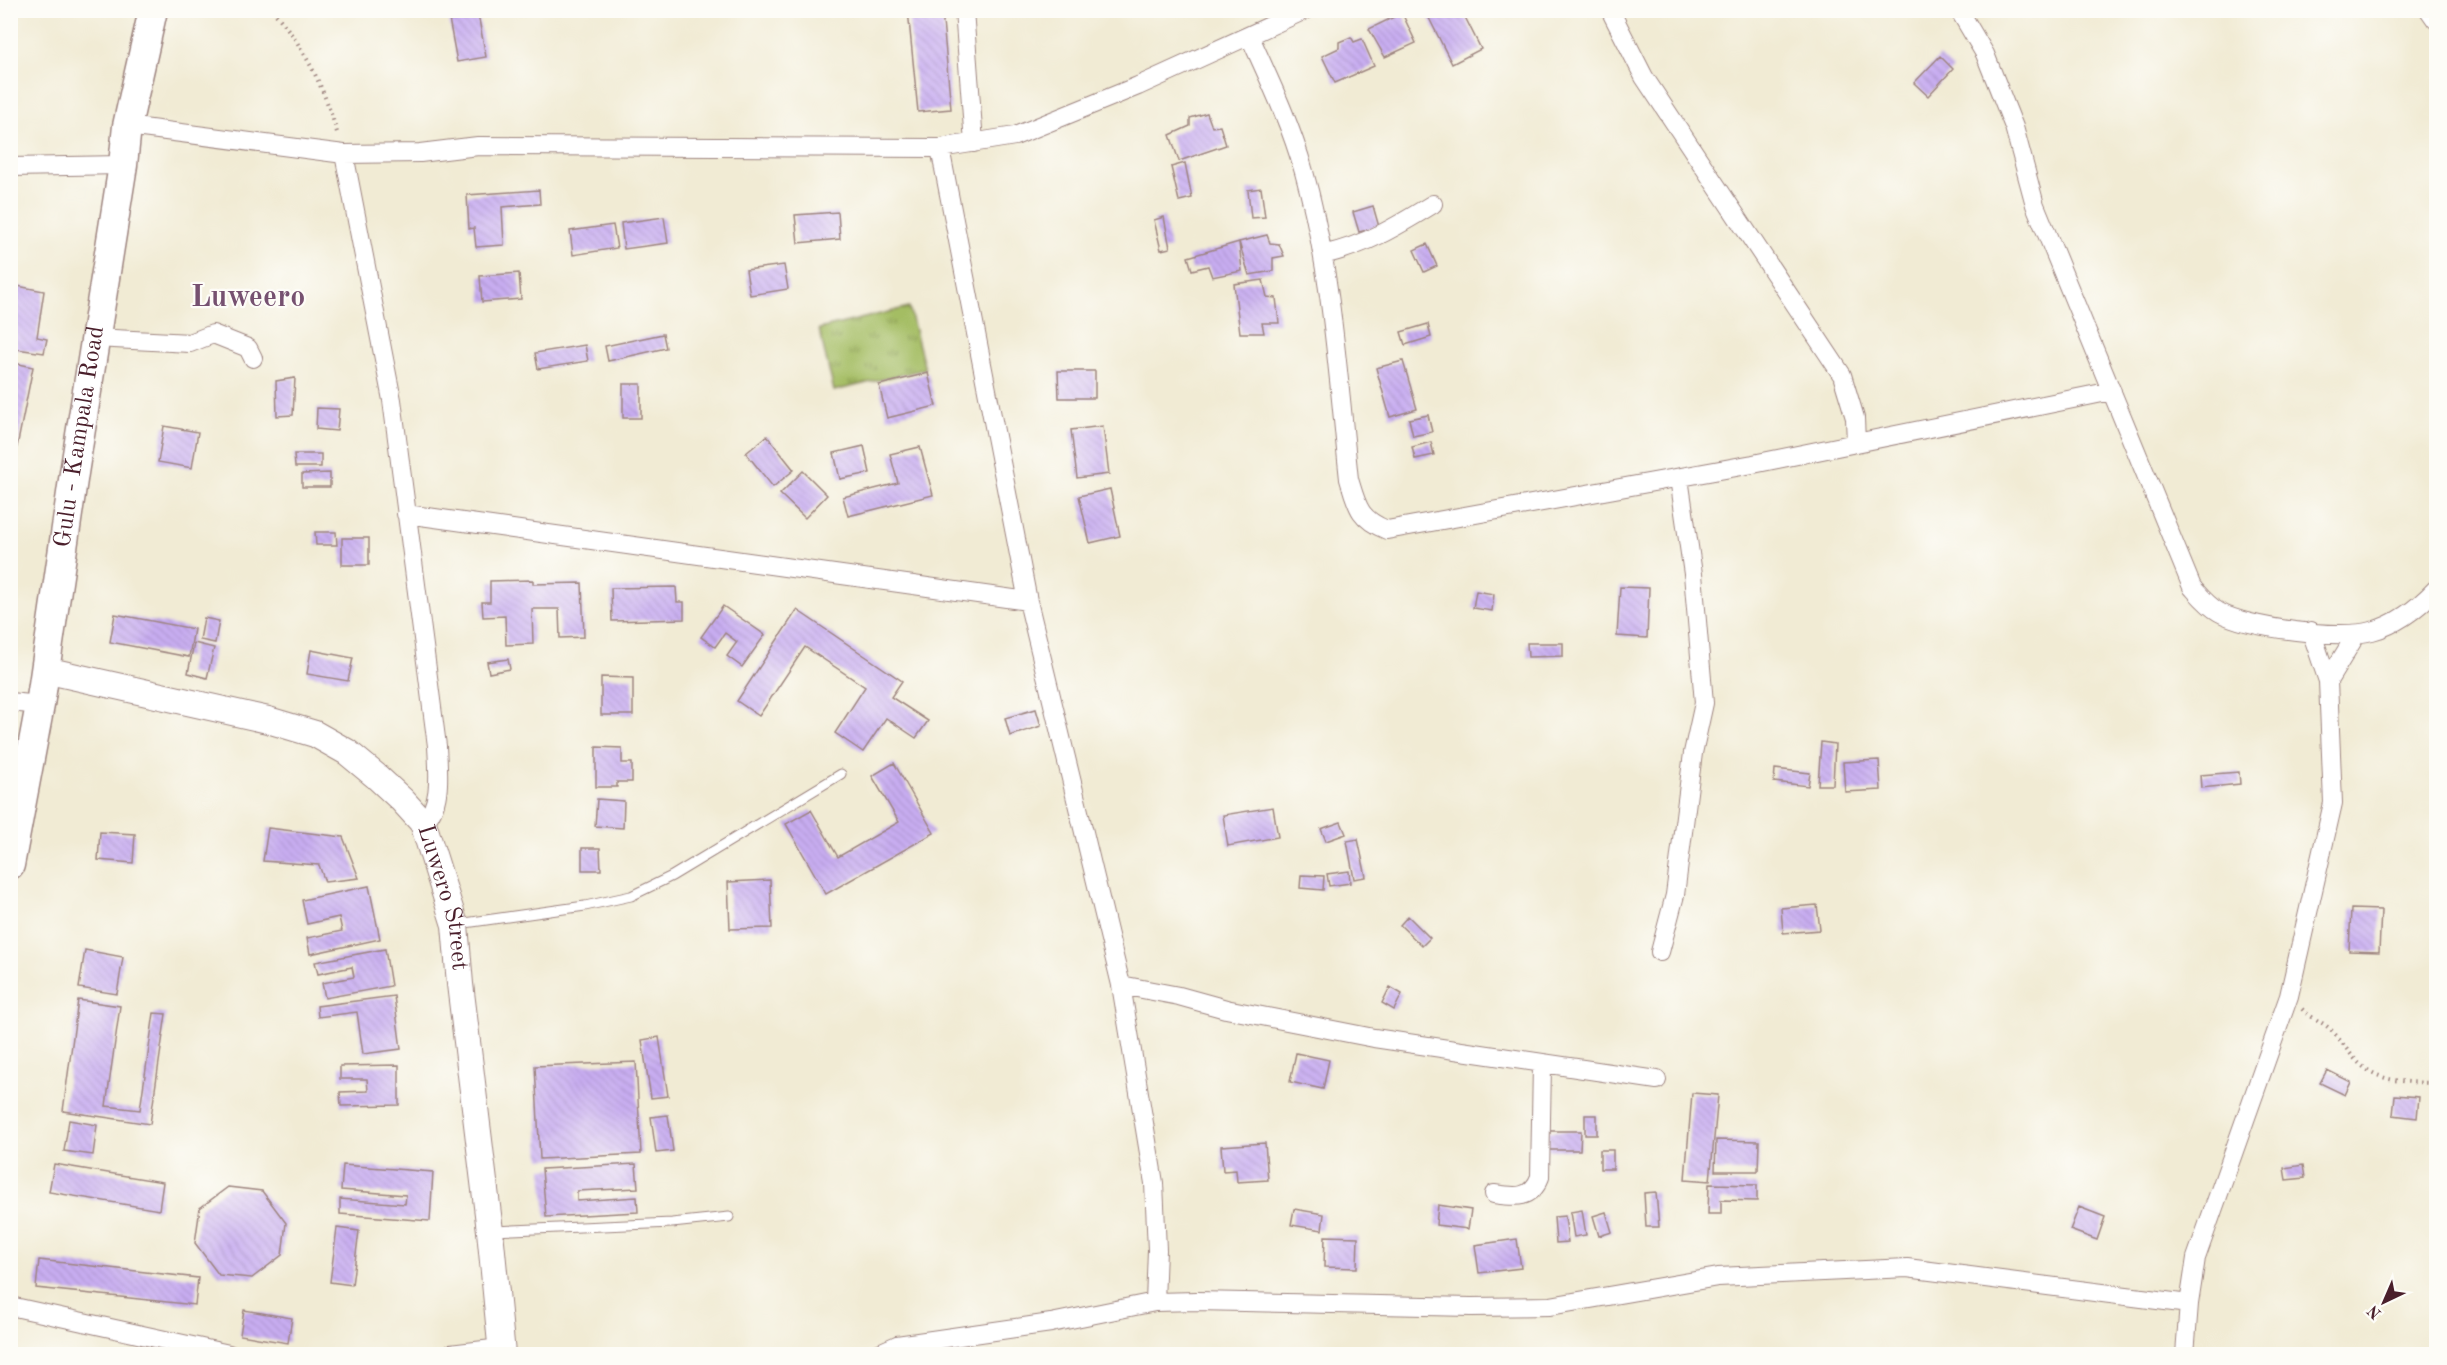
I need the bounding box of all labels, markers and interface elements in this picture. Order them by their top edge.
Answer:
district label: Luweero [191,283,305,313]
street label: Gulu - Kampala Road [51,324,109,549]
street label: Luwero Street [412,822,471,971]
north arrow [2354,1272,2414,1332]
text: N [2364,1301,2385,1321]

